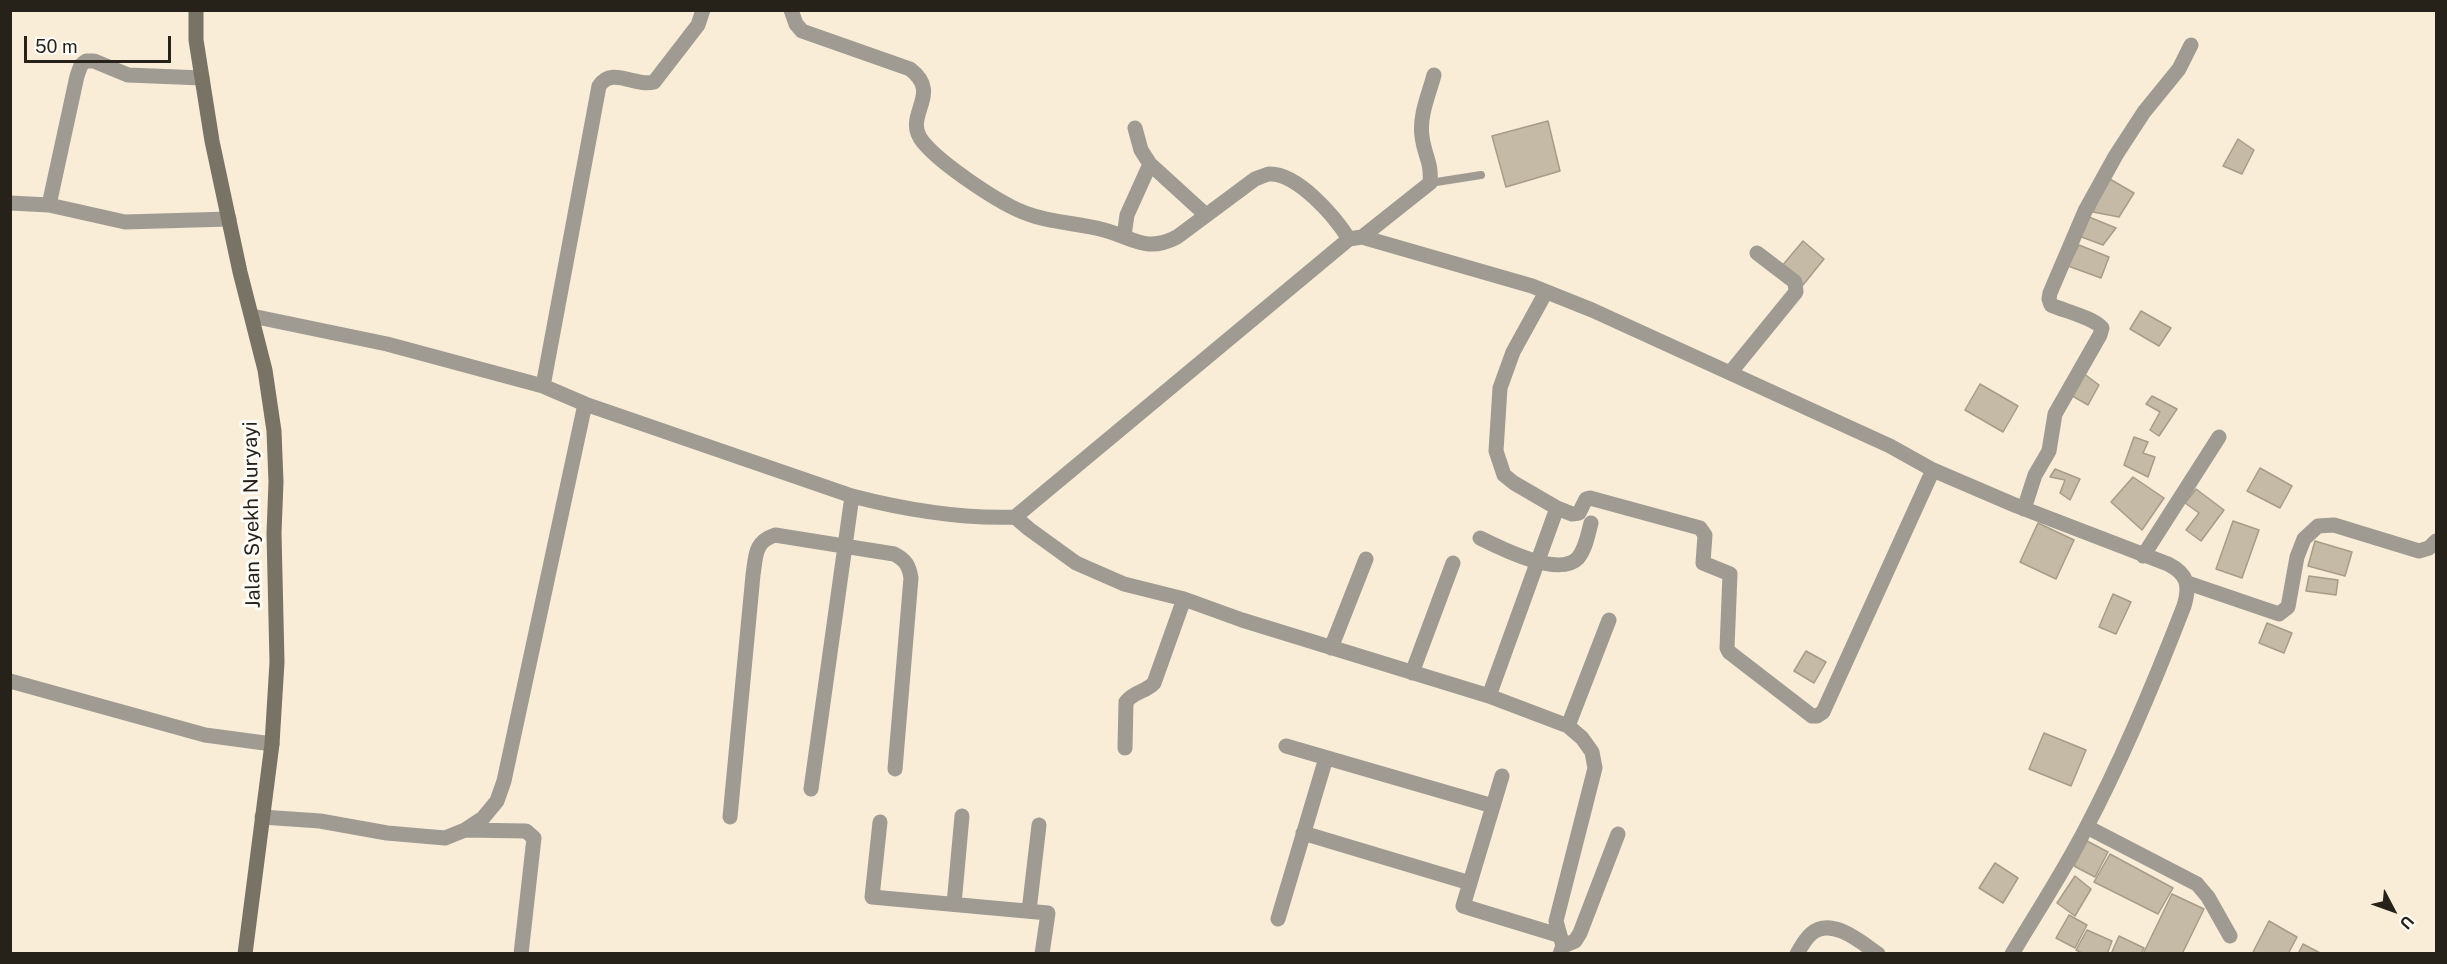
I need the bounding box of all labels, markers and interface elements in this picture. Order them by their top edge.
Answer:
scale bar [27,24,174,62]
text: 50 m [35,36,78,57]
street label: Jalan Syekh Nuryayi [238,421,266,609]
north arrow [2363,880,2423,940]
text: U [2396,912,2418,933]

